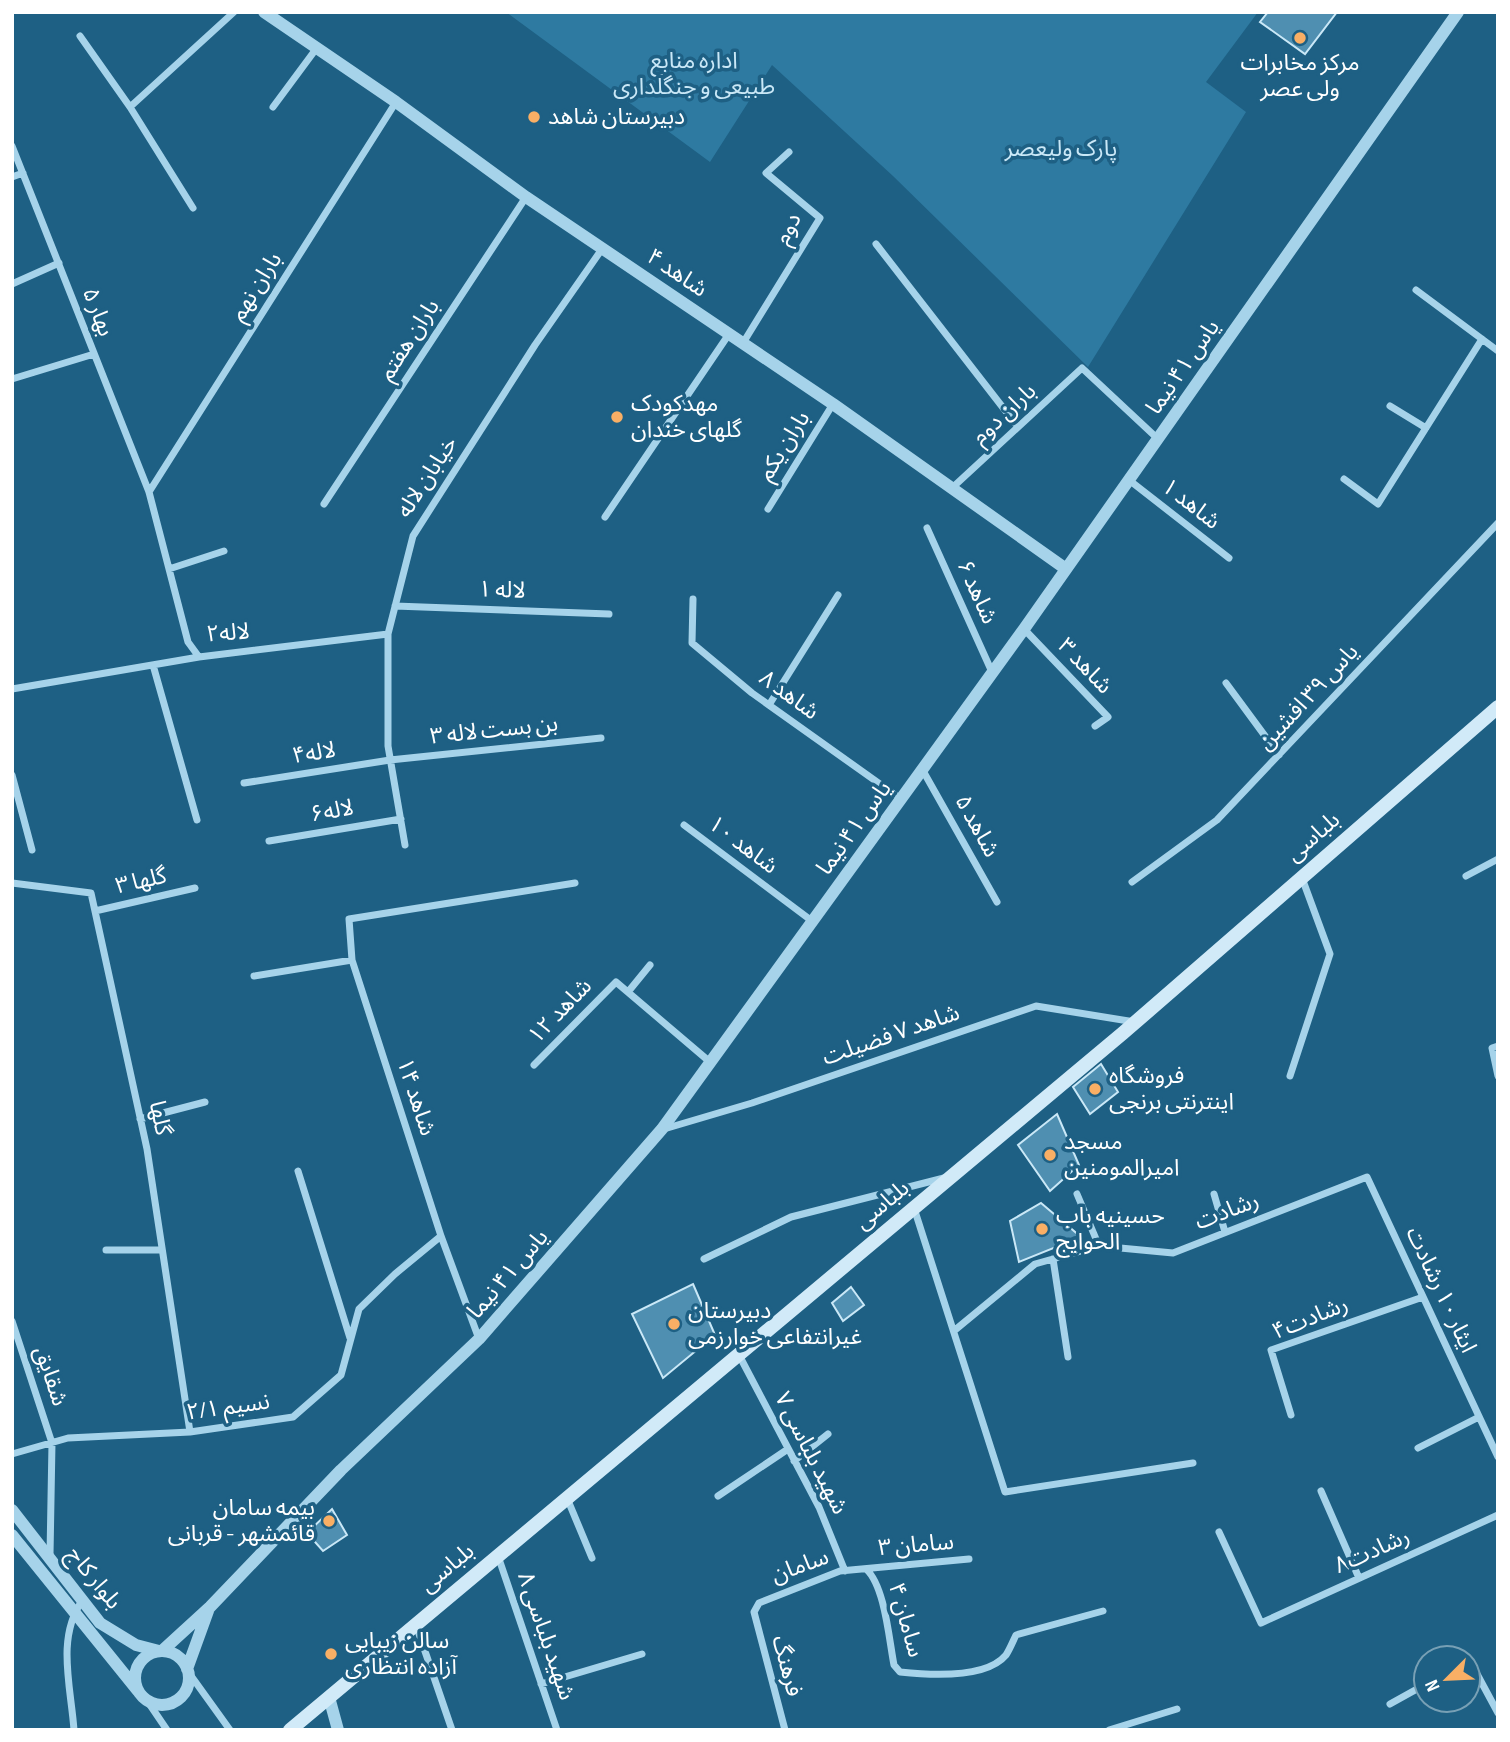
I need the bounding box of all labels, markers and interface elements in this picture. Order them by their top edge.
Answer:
marker: مرکز مخابرات ولی عصر [1292,30,1308,46]
park label: اداره منابع طبیعی و جنگلداری [613,47,775,101]
place label: مرکز مخابرات ولی عصر [1241,49,1359,103]
place label: دبیرستان شاهد [548,103,685,131]
marker: دبیرستان شاهد [526,109,542,125]
park label: پارک ولیعصر [1004,135,1117,163]
street label: دوم [768,208,810,251]
street label: شاهد ۴ [641,243,713,303]
street label: باران نهم [224,247,290,328]
street label: بهار ۵ [76,284,120,340]
street label: باران هفتم [372,294,447,387]
street label: یاس ۴۱ نیما [1140,314,1226,420]
street label: باران دوم [966,377,1044,453]
place label: مهدکودک گلهای خندان [631,390,742,444]
street label: باران یکم [752,406,818,487]
marker: مهدکودک گلهای خندان [609,409,625,425]
street label: خیابان لاله [390,431,464,523]
street label: شاهد ۱ [1156,472,1226,536]
street label: شاهد ۶ [951,556,1003,628]
street label: لاله ۱ [478,575,526,605]
street label: لاله۲ [205,618,251,648]
street label: شاهد ۳ [1052,632,1118,700]
street label: یاس ۳۹ افشین [1251,638,1365,756]
street label: شاهد ۸ [754,664,824,726]
street label: بن بست لاله ۳ [429,709,559,751]
street label: لاله۴ [290,736,338,770]
street label: یاس ۴۱ نیما [810,775,898,881]
street label: شاهد ۵ [949,790,1005,862]
street label: لاله۶ [308,793,356,829]
street label: بلباسی [1280,806,1346,868]
street label: شاهد ۱۰ [703,810,783,880]
street label: گلها ۳ [113,861,170,900]
street label: شاهد ۱۲ [522,972,598,1050]
street label: شاهد ۷ فضیلت [819,998,963,1072]
street label: شاهد ۱۴ [390,1055,442,1139]
place label: فروشگاه اینترنتی برنجی [1109,1062,1234,1116]
marker: فروشگاه اینترنتی برنجی [1087,1081,1103,1097]
street label: گلها [143,1098,177,1138]
place label: مسجد امیرالمومنین [1064,1128,1180,1182]
marker: مسجد امیرالمومنین [1042,1147,1058,1163]
street label: بلباسی [849,1174,915,1236]
street label: رشادت [1191,1186,1263,1236]
place label: حسینیه باب الحوایج [1056,1202,1165,1258]
marker: حسینیه باب الحوایج [1034,1221,1050,1237]
street label: ایثار ۱۰ رشادت [1400,1222,1482,1358]
street label: یاس ۴۱ نیما [461,1223,555,1325]
street label: رشادت۴ [1268,1290,1352,1346]
place label: دبیرستان غیرانتفاعی خوارزمی [688,1297,862,1351]
marker: دبیرستان غیرانتفاعی خوارزمی [666,1316,682,1332]
street label: شقایق [28,1342,74,1410]
street label: نسیم ۲/۱ [184,1387,272,1429]
street label: شهید بلباسی ۷ [768,1387,854,1519]
place label: بیمه سامان قائمشهر - قربانی [168,1494,315,1548]
marker: بیمه سامان قائمشهر - قربانی [321,1513,337,1529]
street label: رشادت۸ [1330,1522,1414,1580]
street label: سامان ۳ [877,1528,955,1562]
street label: بلباسی [414,1537,480,1599]
street label: بلوار کاج [59,1541,128,1616]
street label: سامان [767,1543,833,1589]
street label: شهید بلباسی ۸ [511,1568,581,1704]
street label: سامان ۴ [882,1580,930,1660]
place label: سالن زیبایی آزاده انتظاری [345,1627,458,1681]
street label: فرهنگ [765,1632,809,1700]
north arrow [1412,1644,1482,1714]
marker: سالن زیبایی آزاده انتظاری [323,1646,339,1662]
text: N [1420,1676,1445,1695]

